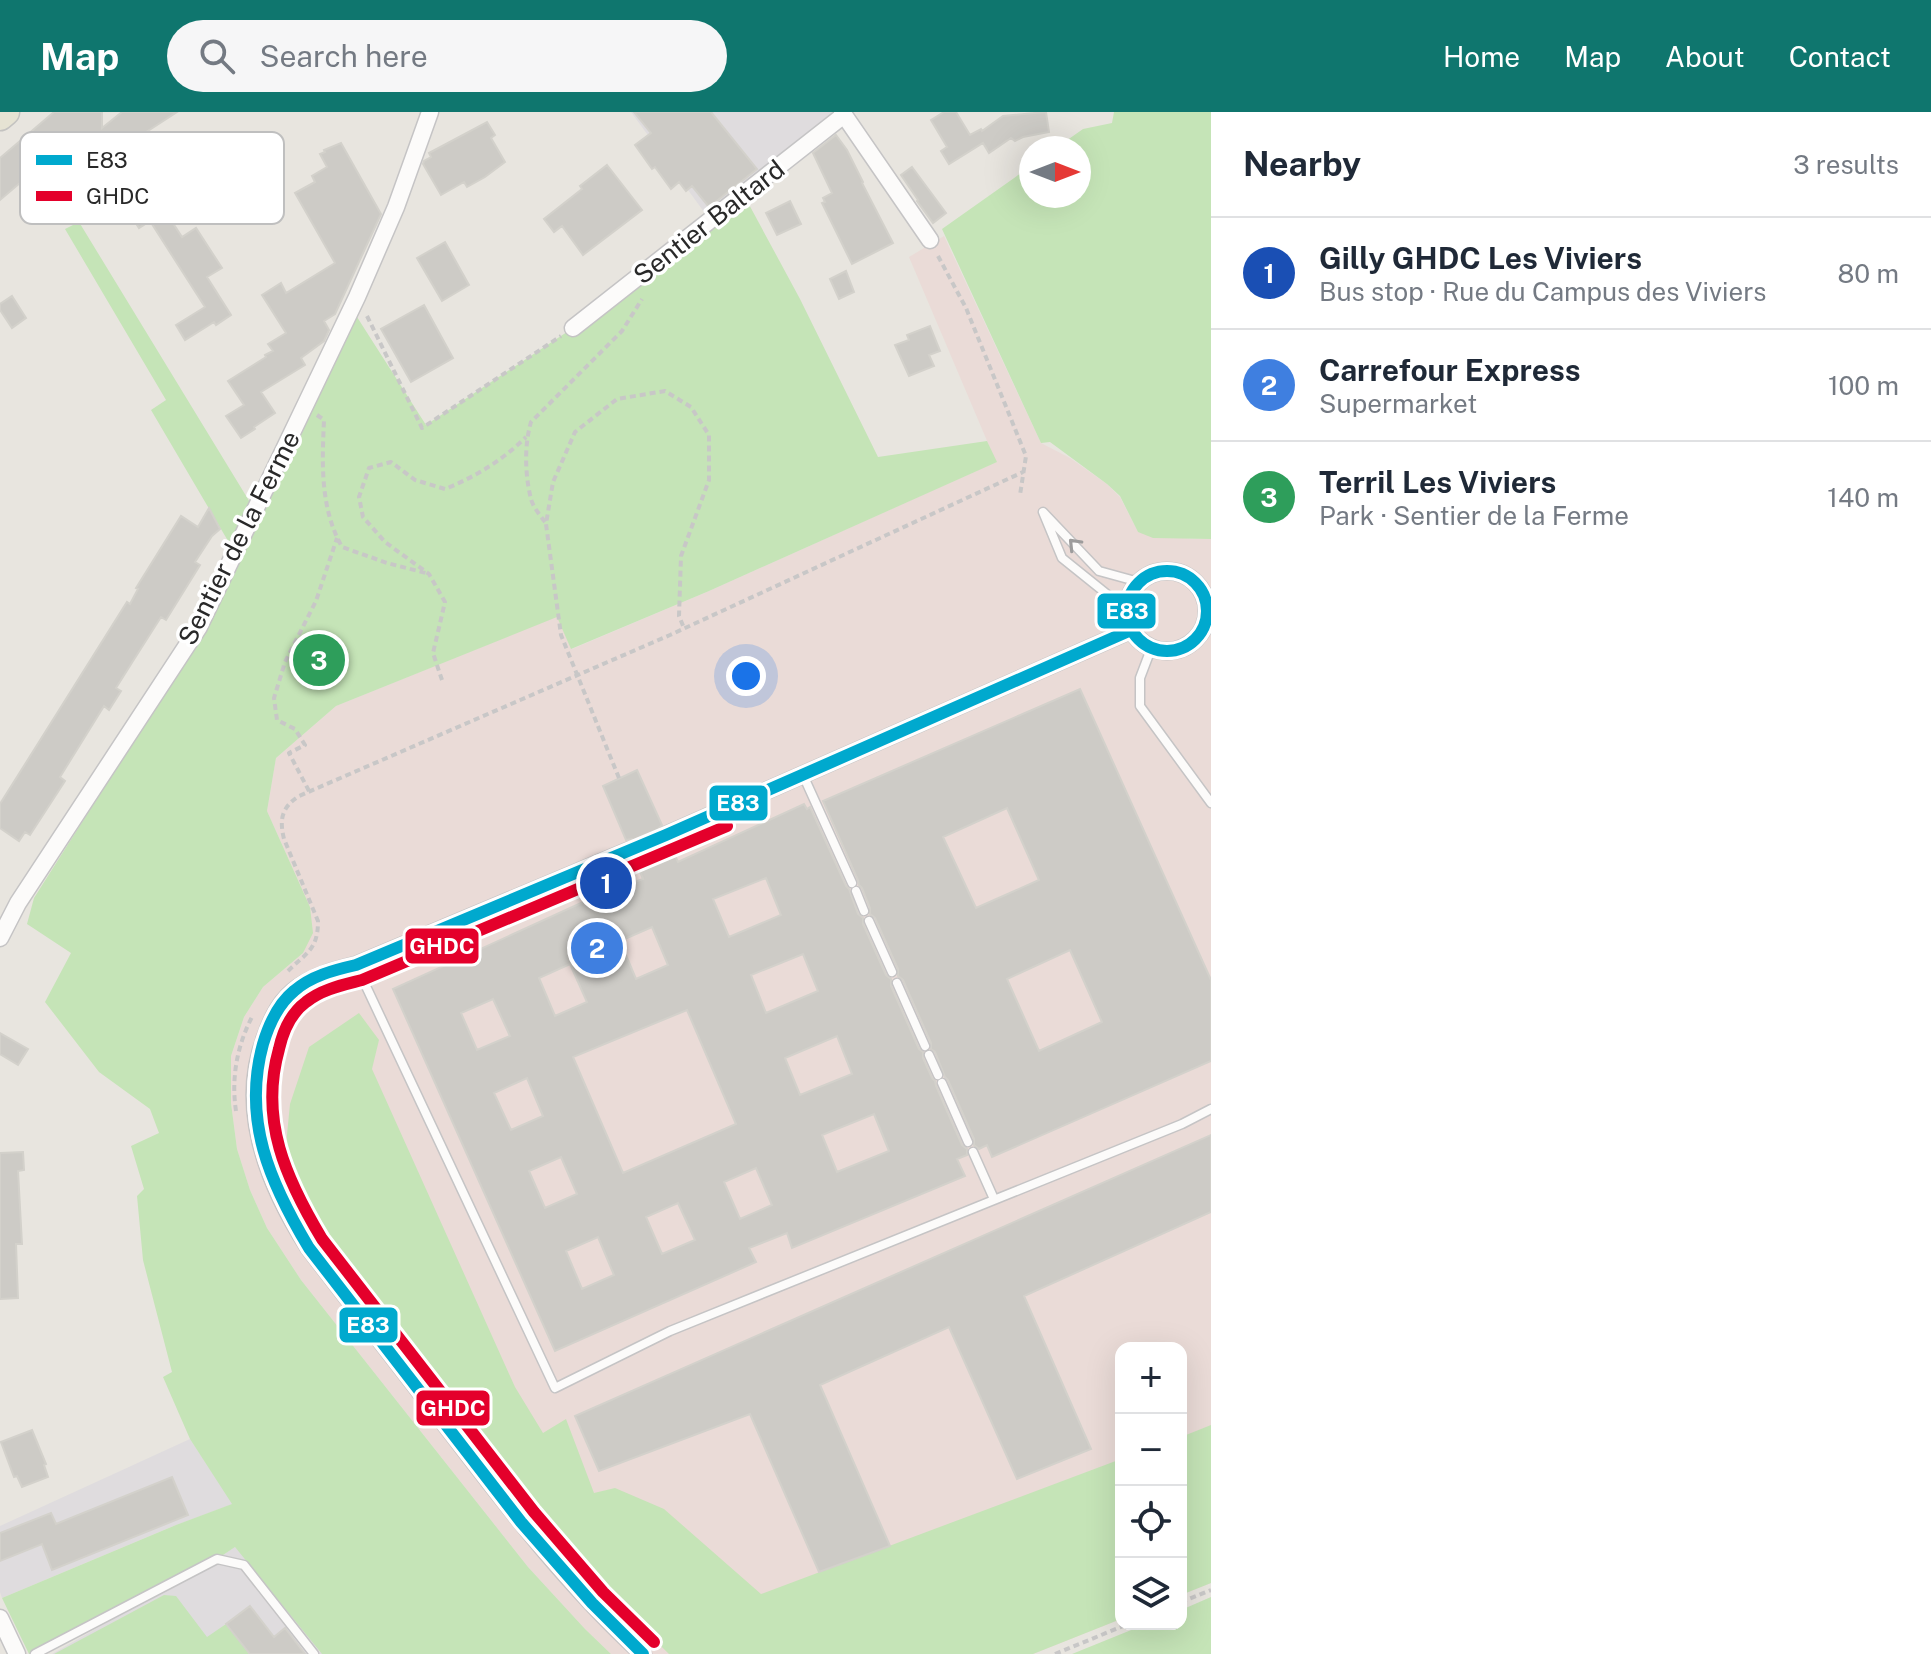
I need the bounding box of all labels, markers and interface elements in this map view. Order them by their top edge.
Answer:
search box [167,20,727,92]
text: Map [40,34,119,79]
icon: search [195,34,239,78]
text: Search here [259,38,428,74]
text: Home [1443,40,1520,73]
text: Map [1564,40,1621,73]
text: About [1665,40,1745,73]
text: Contact [1789,40,1891,73]
legend [20,132,284,224]
north arrow [1019,136,1091,208]
text: Nearby [1243,144,1361,184]
text: E83 [86,147,128,173]
text: 3 results [1793,149,1899,180]
street label: Sentier Baltard [627,153,790,290]
text: GHDC [86,183,149,209]
text: Gilly GHDC Les Viviers [1319,240,1642,276]
text: 1 [1263,258,1275,289]
text: 80 m [1838,258,1899,289]
text: Bus stop · Rue du Campus des Viviers [1319,276,1766,307]
text: Carrefour Express [1319,352,1581,388]
text: 2 [1261,370,1277,401]
text: 100 m [1828,370,1899,401]
text: Supermarket [1319,388,1477,419]
street label: Sentier de la Ferme [171,426,306,650]
text: Terril Les Viviers [1319,464,1556,500]
text: 3 [1260,482,1278,513]
text: 140 m [1827,482,1899,513]
text: Park · Sentier de la Ferme [1319,500,1629,531]
one-way arrow [1068,539,1083,553]
line badge: E83 [1096,592,1157,630]
text: E83 [1105,598,1149,624]
pin: 3 [293,630,345,690]
your location [726,656,766,696]
line badge: E83 [708,784,769,822]
text: E83 [716,790,760,816]
pin: 1 [580,853,632,913]
pin: 2 [571,918,623,978]
line badge: GHDC [404,927,480,965]
text: GHDC [409,933,475,959]
line badge: E83 [338,1306,399,1344]
text: E83 [346,1312,390,1338]
map controls [1115,1342,1187,1630]
button: + [1115,1342,1187,1414]
line badge: GHDC [415,1389,491,1427]
text: GHDC [420,1395,486,1421]
button: − [1115,1414,1187,1486]
button: locate [1115,1486,1187,1558]
button: layers [1115,1558,1187,1630]

